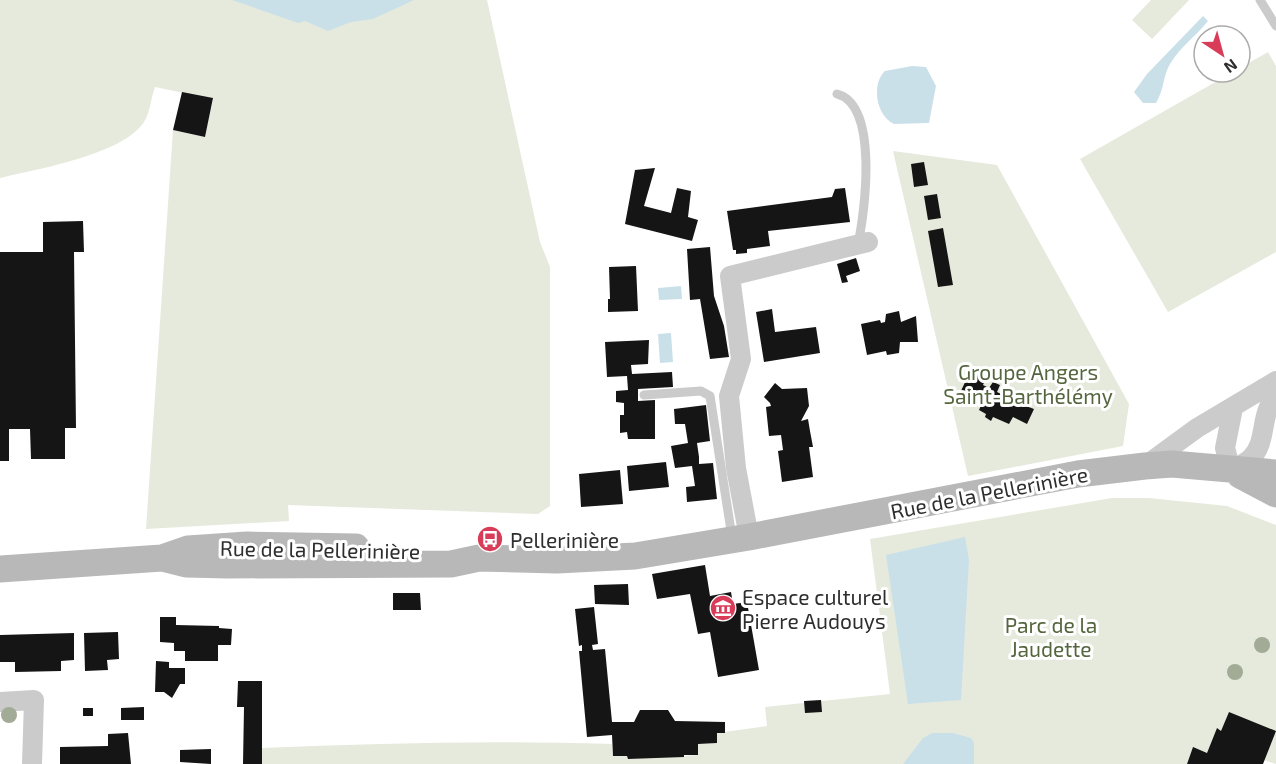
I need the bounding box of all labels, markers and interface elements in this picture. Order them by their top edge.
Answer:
north arrow [1192,24,1252,84]
text: N [1221,55,1241,78]
park label: Groupe Angers Saint-Barthélémy [943,359,1113,408]
street label: Rue de la Pellerinière [888,461,1090,523]
bus stop icon: Pellerinière [475,524,505,554]
place label: Pellerinière [510,527,619,552]
street label: Rue de la Pellerinière [220,535,420,563]
place label: Espace culturel Pierre Audouys [742,584,889,633]
museum icon: Espace culturel Pierre Audouys [708,593,738,623]
park label: Parc de la Jaudette [1005,612,1097,661]

